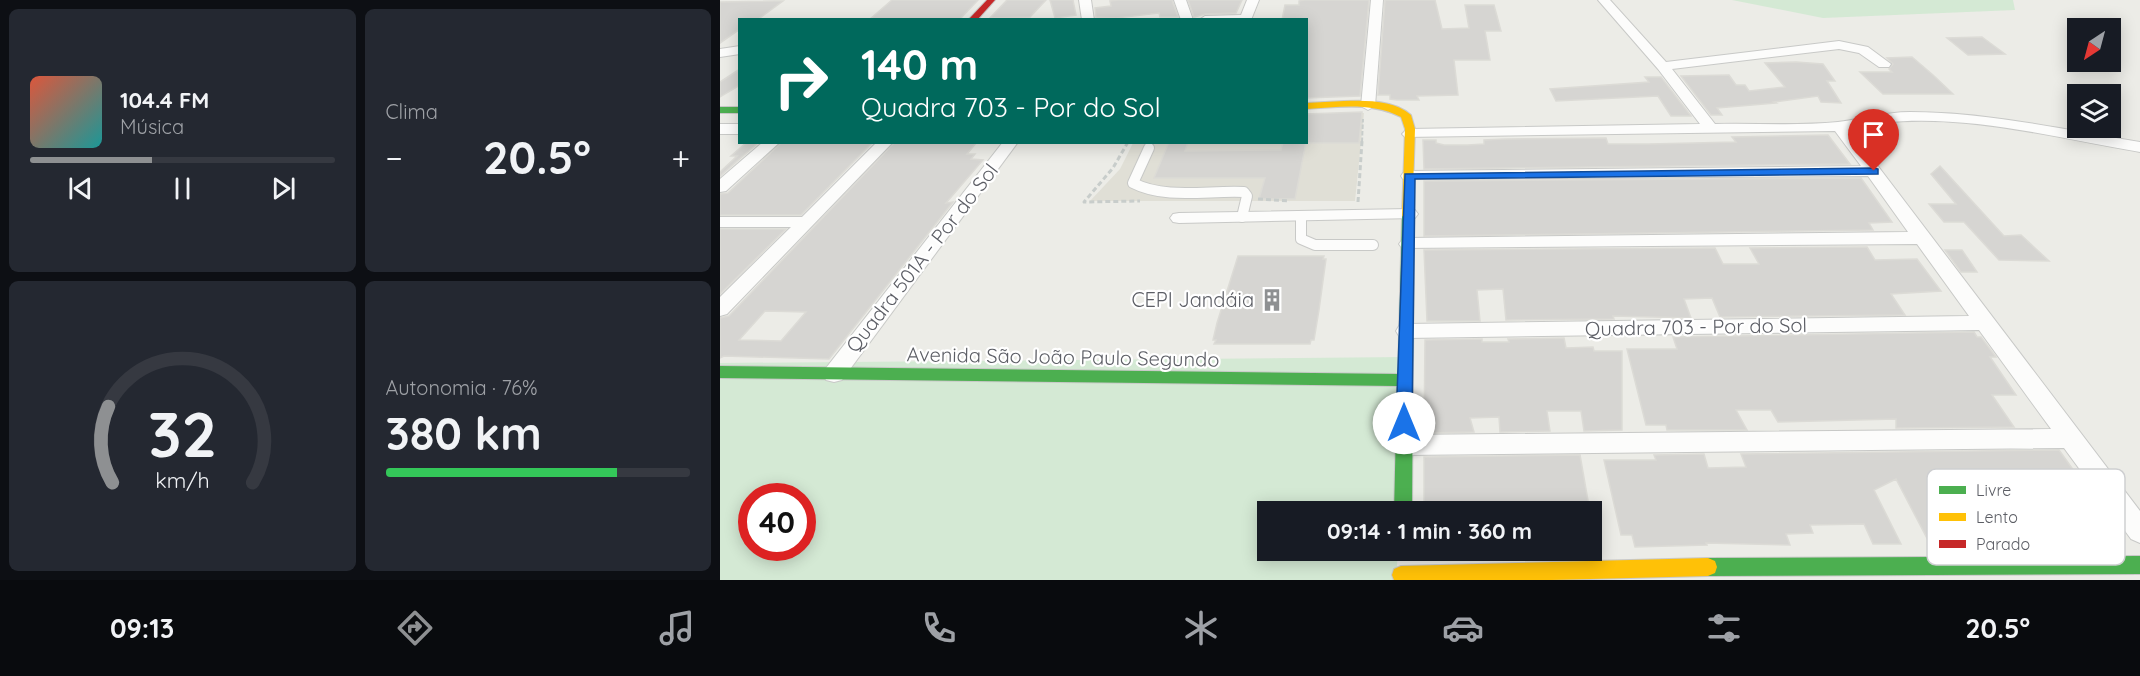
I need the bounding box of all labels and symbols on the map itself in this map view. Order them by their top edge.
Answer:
north arrow [2067,18,2121,72]
pin [1848,109,1899,171]
street label: Quadra 501A - Por do Sol [840,158,1003,357]
place label: CEPI Jandáia [1131,287,1254,312]
building icon: CEPI Jandáia [1259,287,1285,313]
street label: Quadra 703 - Por do Sol [1585,312,1807,341]
street label: Avenida São João Paulo Segundo [906,341,1220,372]
position arrow [1372,391,1436,455]
legend [1927,469,2125,565]
text: Livre [1976,480,2011,500]
speed limit sign: 40 [738,483,816,561]
text: Lento [1976,507,2018,527]
text: Parado [1976,534,2030,554]

